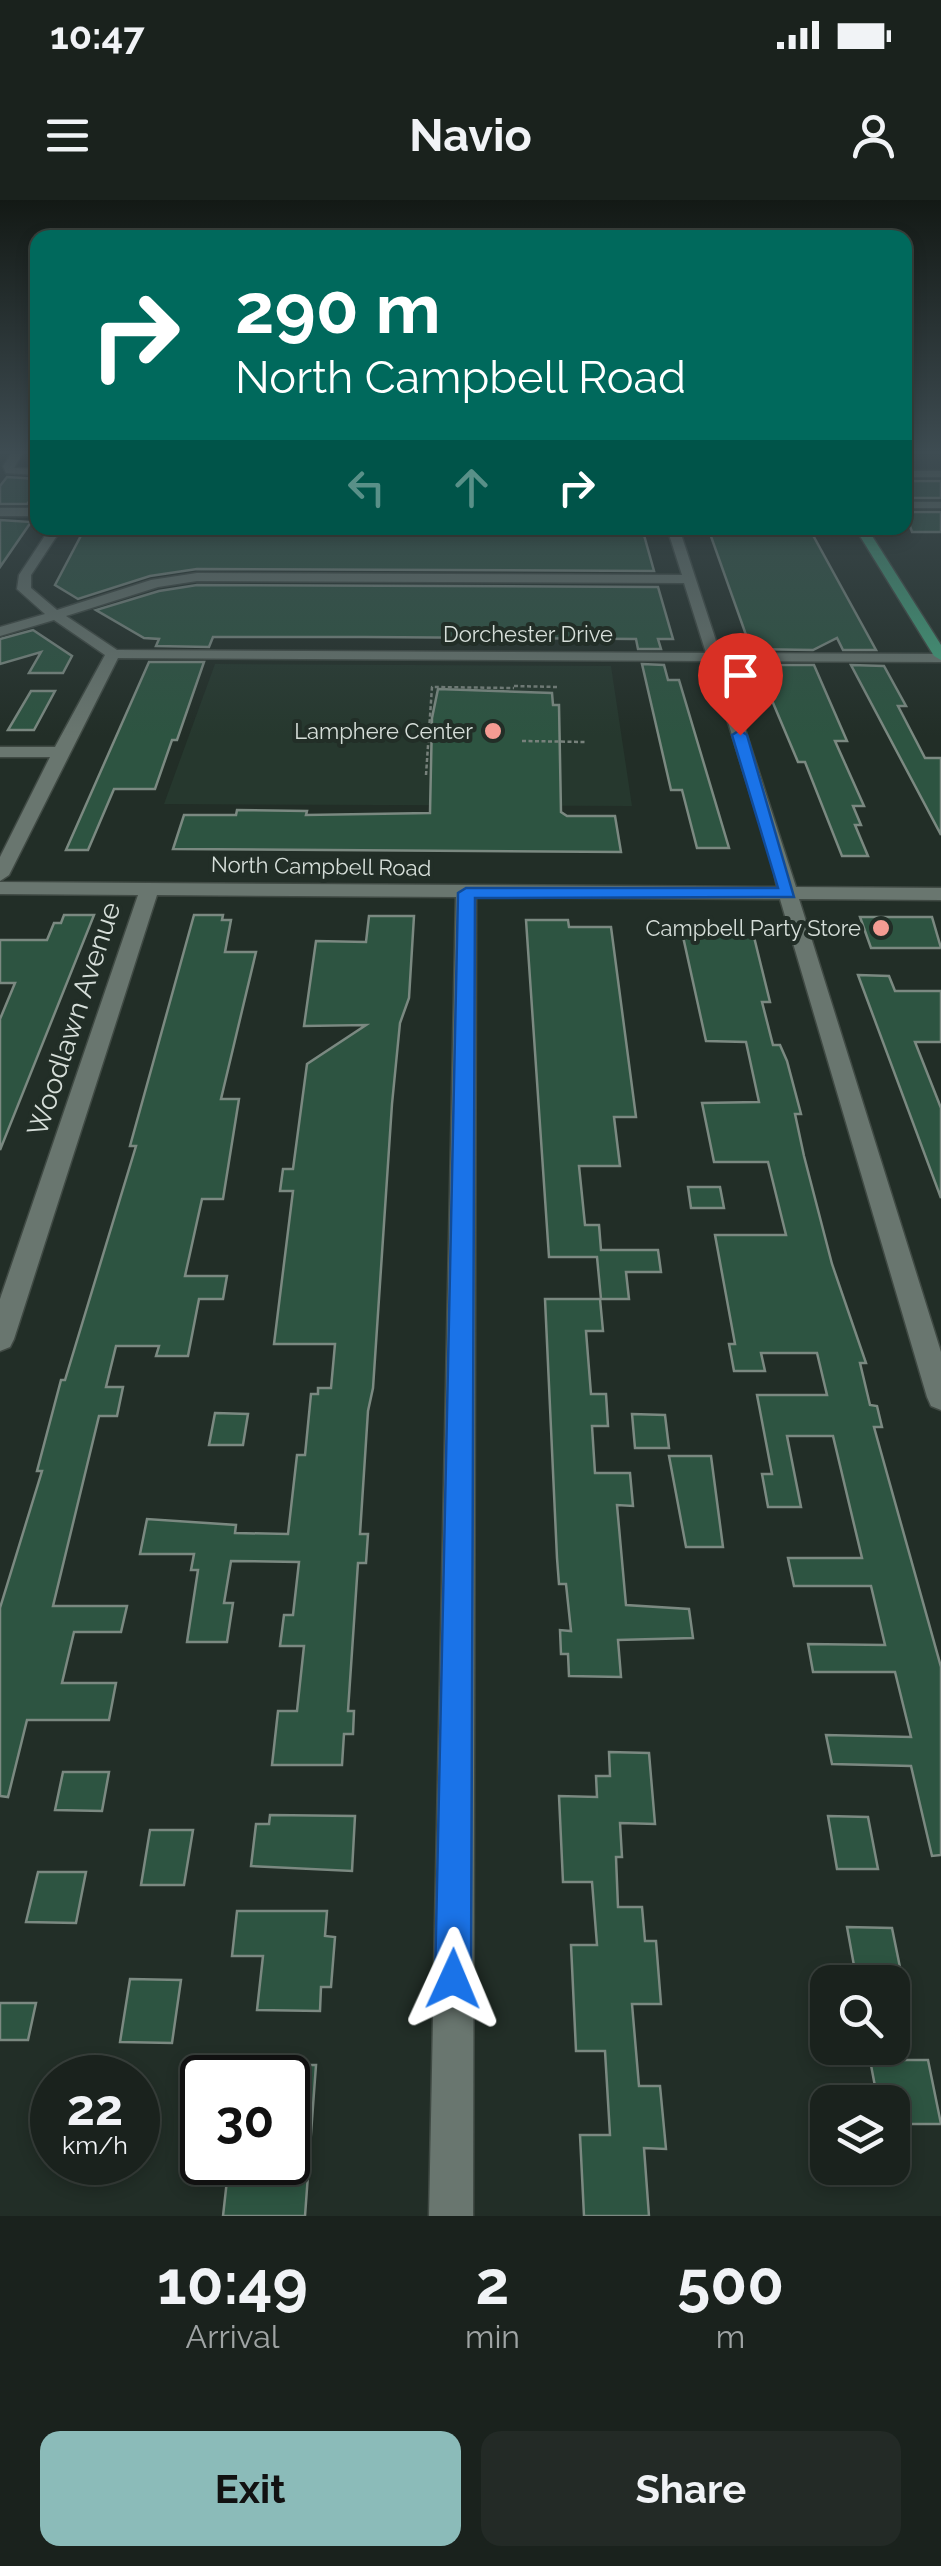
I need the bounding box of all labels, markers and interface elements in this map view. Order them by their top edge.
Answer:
text: 10:47 [50,13,145,58]
icon: menu [40,108,95,163]
icon: person [846,108,901,163]
text: Navio [409,109,532,162]
text: 290 m [235,267,441,349]
icon: right [70,270,200,400]
text: North Campbell Road [235,351,686,404]
icon: left [339,460,394,515]
icon: ahead [444,460,499,515]
icon: right [549,460,604,515]
street label: Dorchester Drive [443,621,613,647]
pin [698,633,783,736]
icon: arrive [713,648,768,703]
place label: Lamphere Center [294,718,473,744]
marker: Lamphere Center [482,720,504,742]
street label: North Campbell Road [211,851,431,881]
street label: Woodlawn Avenue [21,898,127,1140]
place label: Campbell Party Store [645,915,861,941]
marker: Campbell Party Store [870,917,892,939]
position arrow [401,1927,505,2031]
map controls [810,1965,910,2185]
button: search [810,1965,910,2065]
speed limit sign: 30 [180,2055,310,2185]
text: 22 [67,2078,123,2137]
button: layers [810,2085,910,2185]
text: km/h [62,2130,128,2160]
text: 10:49 [157,2248,308,2318]
text: 2 [476,2248,509,2318]
text: 500 [677,2248,784,2318]
text: Arrival [186,2318,279,2355]
text: min [465,2318,520,2355]
text: m [716,2318,745,2355]
button: Exit [40,2431,461,2546]
button: Share [481,2431,901,2546]

